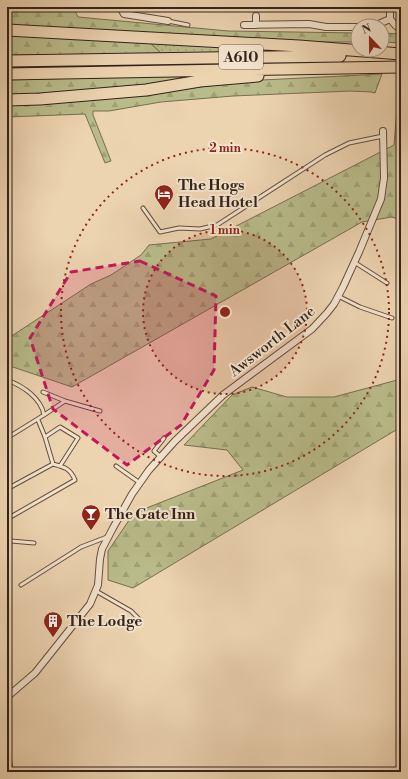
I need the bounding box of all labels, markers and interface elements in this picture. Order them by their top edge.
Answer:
north arrow [350,18,390,58]
text: N [360,21,374,38]
road number: A610 [219,45,263,69]
text: 2 min [209,141,241,156]
place label: The Hogs Head Hotel [178,176,258,212]
hotel icon: The Hogs Head Hotel [153,183,175,211]
text: 1 min [210,223,241,238]
street label: Awsworth Lane [225,302,319,382]
centre of rings [218,305,232,319]
bar icon: The Gate Inn [80,503,102,531]
place label: The Gate Inn [105,505,196,524]
building icon: The Lodge [42,610,64,638]
place label: The Lodge [67,612,142,631]

